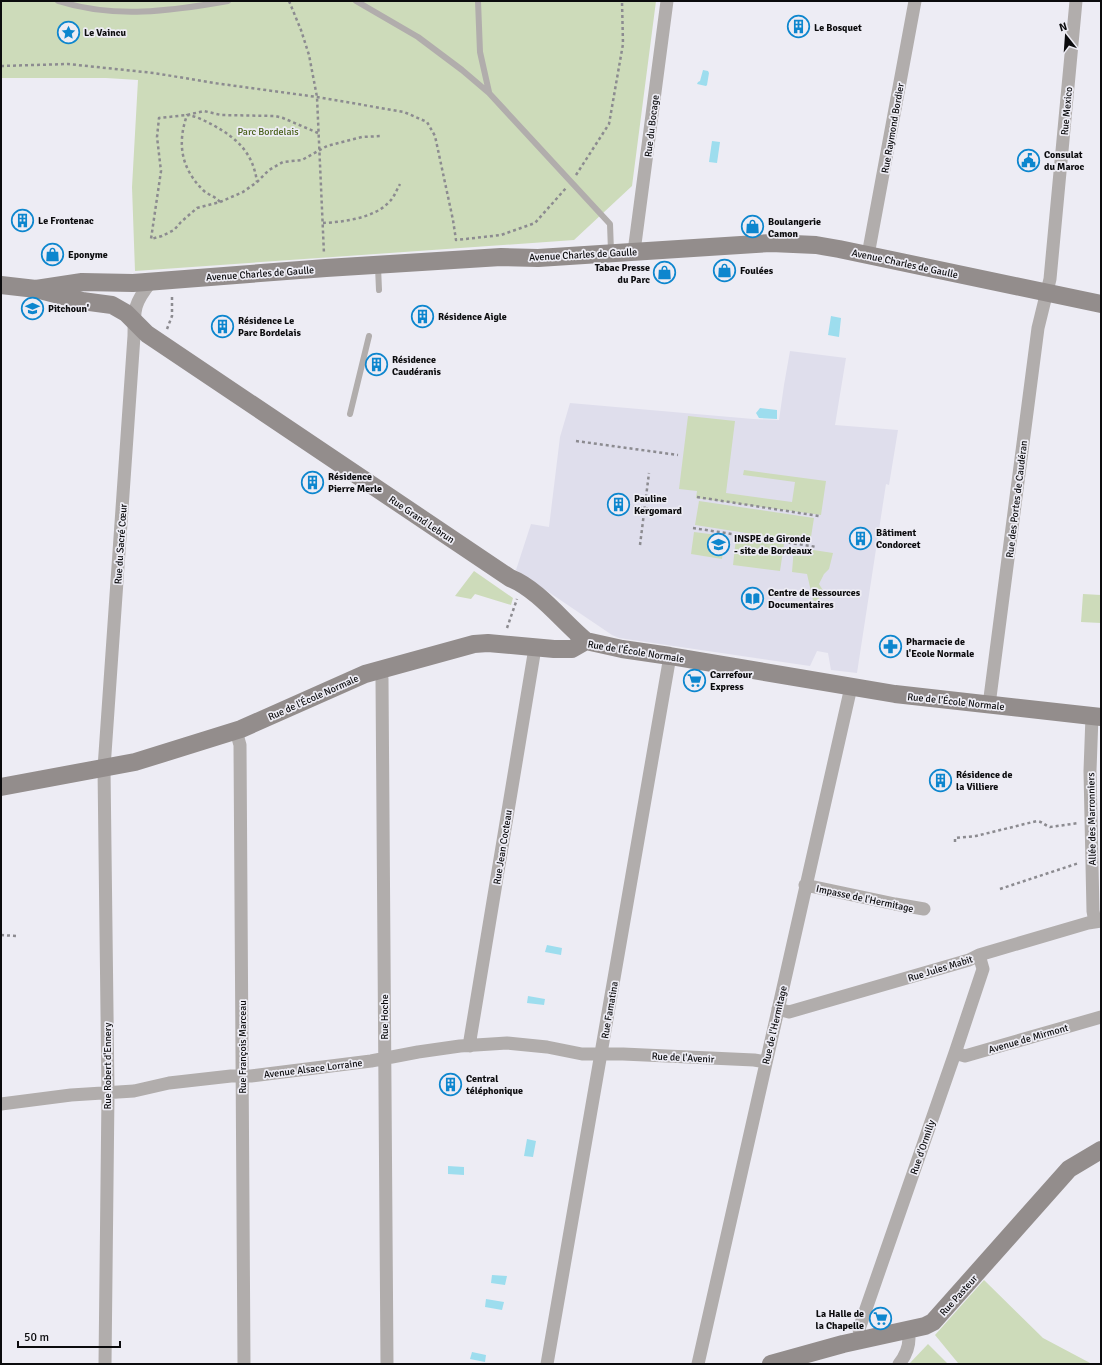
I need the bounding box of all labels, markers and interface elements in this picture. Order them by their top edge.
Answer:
building icon: Le Bosquet [786,14,812,40]
north arrow [1046,16,1086,56]
place icon: Le Vaincu [56,19,82,45]
text: N [1058,20,1069,34]
place label: Le Bosquet [814,22,862,34]
place label: Le Vaincu [84,27,126,39]
street label: Rue Raymond Bordier [879,82,907,174]
street label: Rue Mexico [1059,86,1075,136]
street label: Rue du Bocage [642,94,662,158]
park label: Parc Bordelais [237,126,299,138]
public building icon: Consulat du Maroc [1016,147,1042,173]
place label: Consulat du Maroc [1044,149,1085,173]
building icon: Le Frontenac [10,207,36,233]
shop icon: Boulangerie Camon [739,214,765,240]
place label: Le Frontenac [38,215,94,227]
place label: Boulangerie Camon [768,216,821,240]
shop icon: Eponyme [39,241,65,267]
street label: Avenue Charles de Gaulle [529,246,637,264]
street label: Avenue Charles de Gaulle [851,247,959,281]
place label: Eponyme [68,249,108,261]
shop icon: Foulées [712,257,738,283]
shop icon: Tabac Presse du Parc [652,260,678,286]
place label: Tabac Presse du Parc [595,262,650,286]
street label: Avenue Charles de Gaulle [206,264,314,284]
place label: Foulées [740,265,774,277]
school or university icon: Pitchoun' [19,295,45,321]
place label: Pitchoun' [48,303,89,315]
building icon: Résidence Aigle [410,303,436,329]
place label: Résidence Aigle [438,311,507,323]
building icon: Résidence Le Parc Bordelais [210,313,236,339]
place label: Résidence Le Parc Bordelais [238,315,301,339]
building icon: Résidence Caudéranis [363,352,389,378]
place label: Résidence Caudéranis [392,354,442,378]
street label: Rue des Portes de Caudéran [1004,440,1030,559]
building icon: Résidence Pierre Merle [299,469,325,495]
place label: Résidence Pierre Merle [328,471,382,495]
building icon: Pauline Kergomard [605,491,631,517]
place label: Pauline Kergomard [634,493,683,517]
street label: Rue Grand Lebrun [386,494,456,546]
street label: Rue du Sacré Cœur [112,503,130,585]
building icon: Bâtiment Condorcet [848,525,874,551]
place label: Bâtiment Condorcet [876,527,921,551]
school or university icon: INSPE de Gironde - site de Bordeaux [705,531,731,557]
place label: INSPE de Gironde - site de Bordeaux [734,533,812,557]
library icon: Centre de Ressources Documentaires [739,585,765,611]
place label: Centre de Ressources Documentaires [768,587,861,611]
pharmacy icon: Pharmacie de l'Ecole Normale [878,634,904,660]
place label: Pharmacie de l'Ecole Normale [906,636,974,660]
street label: Rue de l'École Normale [587,637,685,666]
supermarket icon: Carrefour Express [682,667,708,693]
place label: Carrefour Express [710,669,752,693]
street label: Rue de l'École Normale [266,672,360,723]
street label: Rue de l'École Normale [907,690,1005,713]
building icon: Résidence de la Villiere [927,767,953,793]
place label: Résidence de la Villiere [956,769,1012,793]
street label: Allée des Marronniers [1085,772,1099,866]
street label: Rue Jean Cocteau [491,809,515,885]
street label: Impasse de l'Hermitage [815,883,915,915]
street label: Rue Jules Mabit [906,953,975,985]
street label: Rue Famatina [599,981,621,1040]
street label: Rue de l'Hermitage [760,985,790,1066]
street label: Rue Hoche [379,994,391,1040]
street label: Rue François Marceau [237,1000,249,1094]
street label: Rue Robert d'Ennery [102,1022,114,1109]
street label: Avenue de Mirmont [987,1022,1070,1056]
street label: Rue de l'Avenir [651,1050,715,1066]
street label: Avenue Alsace Lorraine [263,1057,363,1081]
building icon: Central téléphonique [437,1071,463,1097]
place label: Central téléphonique [465,1073,523,1097]
street label: Rue d'Ormilly [908,1118,938,1176]
street label: Rue Pasteur [937,1273,980,1319]
supermarket icon: La Halle de la Chapelle [867,1306,893,1332]
place label: La Halle de la Chapelle [815,1308,864,1332]
scale bar [18,1323,120,1349]
text: 50 m [24,1330,49,1345]

